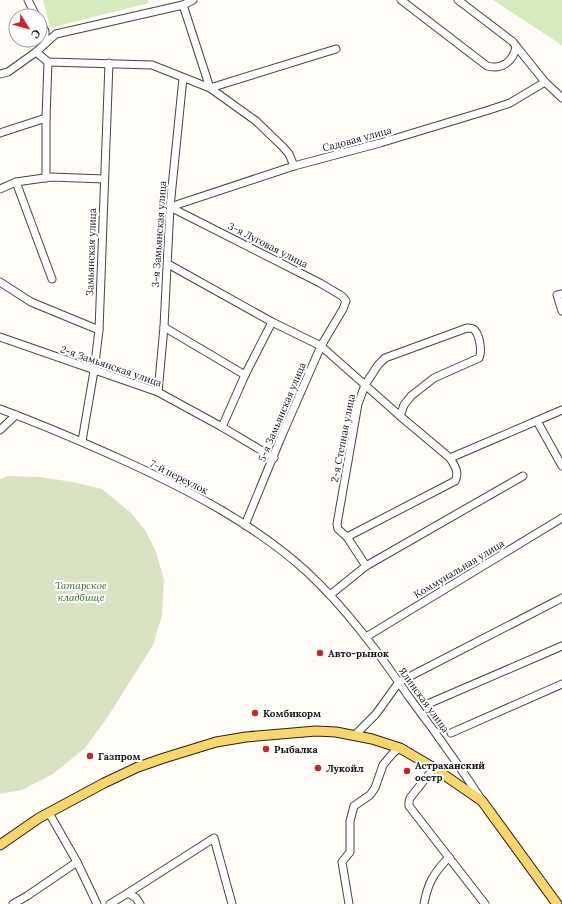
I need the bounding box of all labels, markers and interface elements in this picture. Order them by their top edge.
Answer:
north arrow [8,8,48,48]
text: С [28,27,44,42]
street label: Садовая улица [321,124,393,154]
street label: 3-я Замьянская улица [149,180,169,288]
street label: Замьянская улица [83,208,99,296]
street label: 3-я Луговая улица [226,219,310,271]
street label: 2-я Замьянская улица [59,343,163,389]
street label: 5-я Замьянская улица [255,360,309,464]
street label: 2-я Степная улица [328,393,358,483]
street label: 7-й переулок [148,457,211,497]
street label: Коммунальная улица [411,537,507,601]
park label: Татарское кладбище [55,579,107,604]
place label: Авто-рынок [328,647,389,660]
marker: Авто-рынок [315,648,325,658]
street label: Ялинская улица [396,665,452,735]
place label: Комбикорм [263,707,321,720]
marker: Комбикорм [250,708,260,718]
place label: Рыбалка [274,743,318,756]
marker: Рыбалка [261,744,271,754]
place label: Газпром [98,750,141,763]
marker: Газпром [85,751,95,761]
place label: Астраханский осетр [415,759,485,784]
place label: Лукойл [326,762,364,775]
marker: Лукойл [313,763,323,773]
marker: Астраханский осетр [402,766,412,776]

